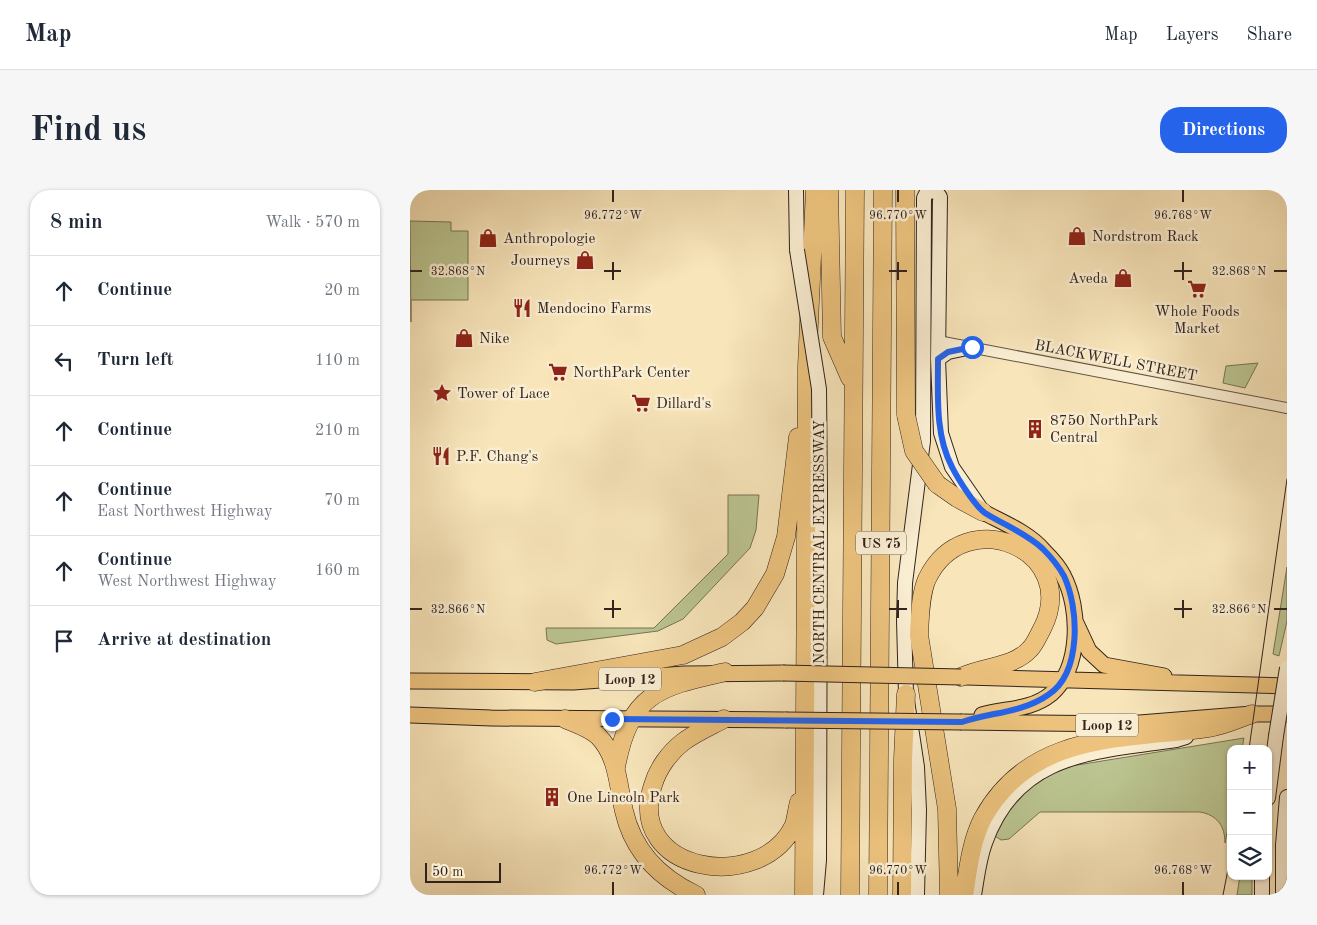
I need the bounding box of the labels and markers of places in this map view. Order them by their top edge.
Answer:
shop icon: Nordstrom Rack [1066,225,1088,247]
shop icon: Anthropologie [477,227,499,249]
place label: Nordstrom Rack [1092,230,1199,245]
place label: Anthropologie [503,232,595,247]
shop icon: Journeys [574,249,596,271]
place label: Journeys [511,254,570,269]
shop icon: Aveda [1112,267,1134,289]
place label: Aveda [1068,272,1109,287]
supermarket icon: Whole Foods Market [1186,278,1208,300]
restaurant icon: Mendocino Farms [511,297,533,319]
place label: Mendocino Farms [537,302,651,317]
place label: Whole Foods Market [1154,305,1240,337]
shop icon: Nike [453,327,475,349]
place label: Nike [479,332,509,347]
supermarket icon: NorthPark Center [547,361,569,383]
place label: NorthPark Center [573,366,690,381]
place icon: Tower of Lace [431,382,453,404]
place label: Tower of Lace [457,387,550,402]
supermarket icon: Dillard's [630,392,652,414]
place label: Dillard's [656,397,711,412]
place label: 8750 NorthPark Central [1050,414,1159,446]
building icon: 8750 NorthPark Central [1024,418,1046,440]
restaurant icon: P.F. Chang's [430,445,452,467]
place label: P.F. Chang's [456,450,538,465]
building icon: One Lincoln Park [541,786,563,808]
place label: One Lincoln Park [567,791,680,806]

